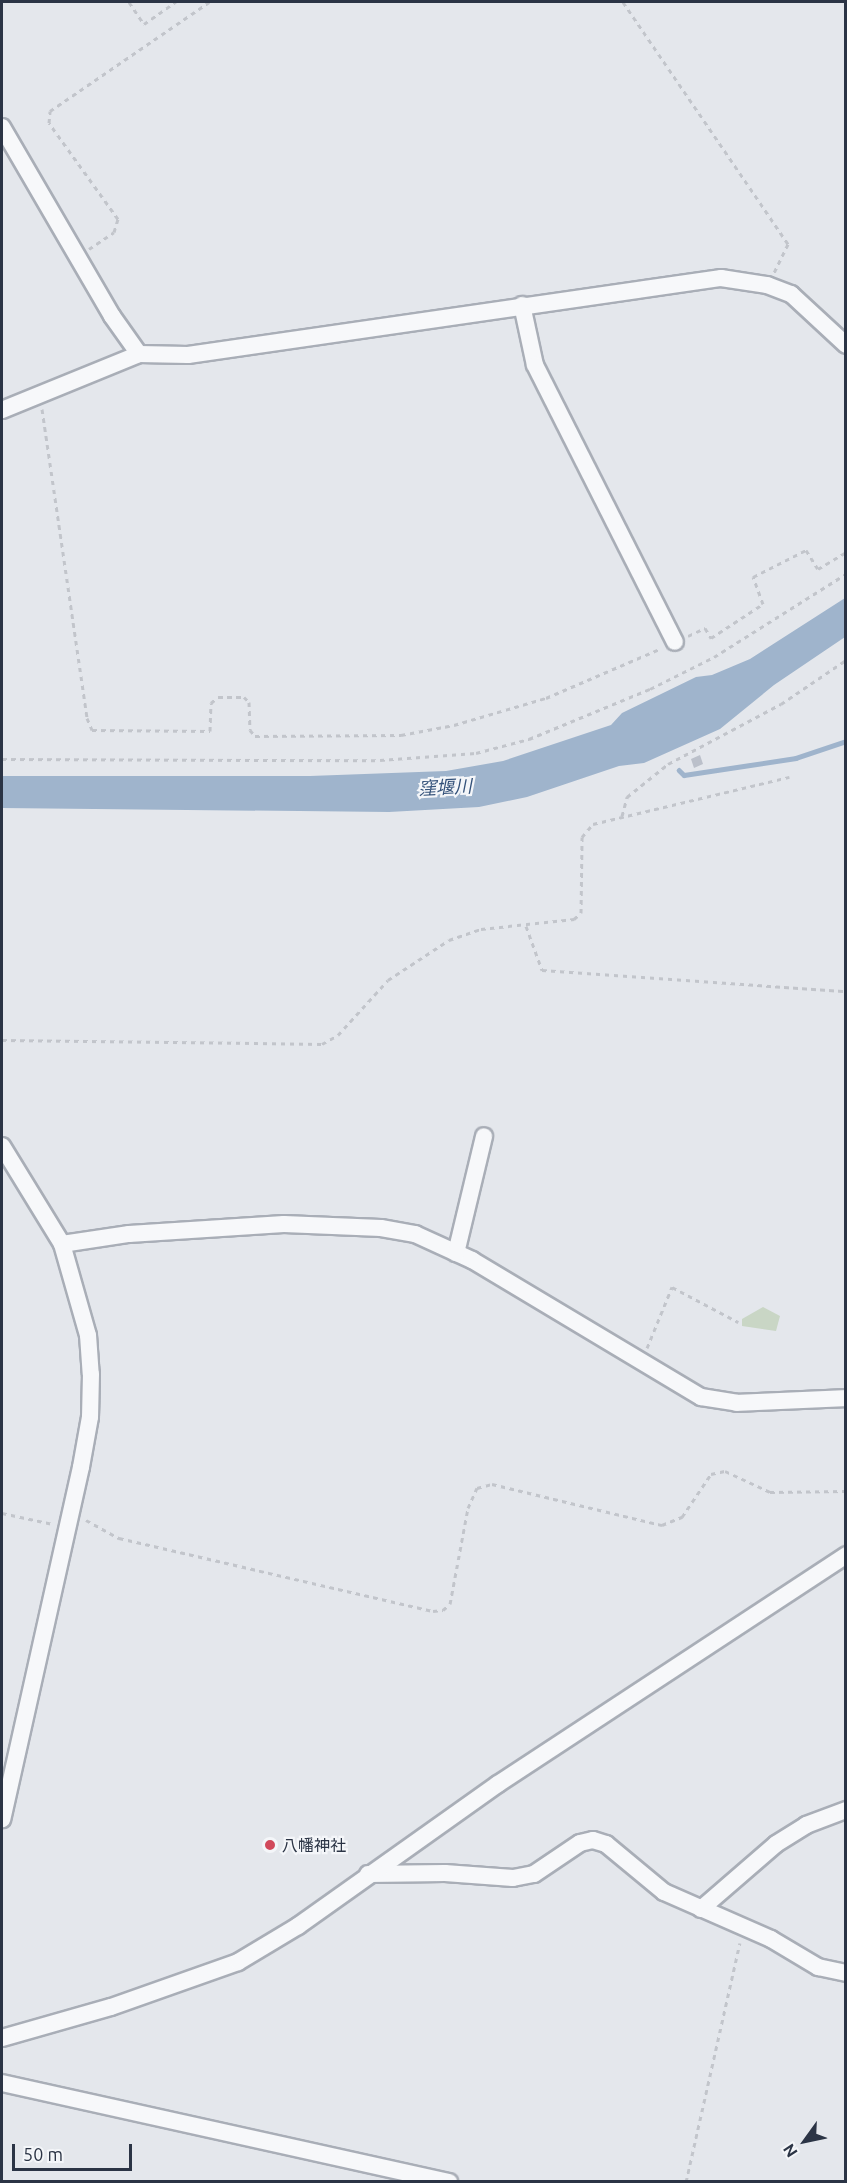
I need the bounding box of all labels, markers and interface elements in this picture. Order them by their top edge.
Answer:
water label: 窪堰川 [417,775,473,799]
place label: 八幡神社 [282,1835,346,1855]
marker: 八幡神社 [263,1838,277,1852]
north arrow [775,2111,835,2171]
scale bar [15,2132,135,2170]
text: N [779,2141,801,2161]
text: 50 m [23,2144,63,2164]

